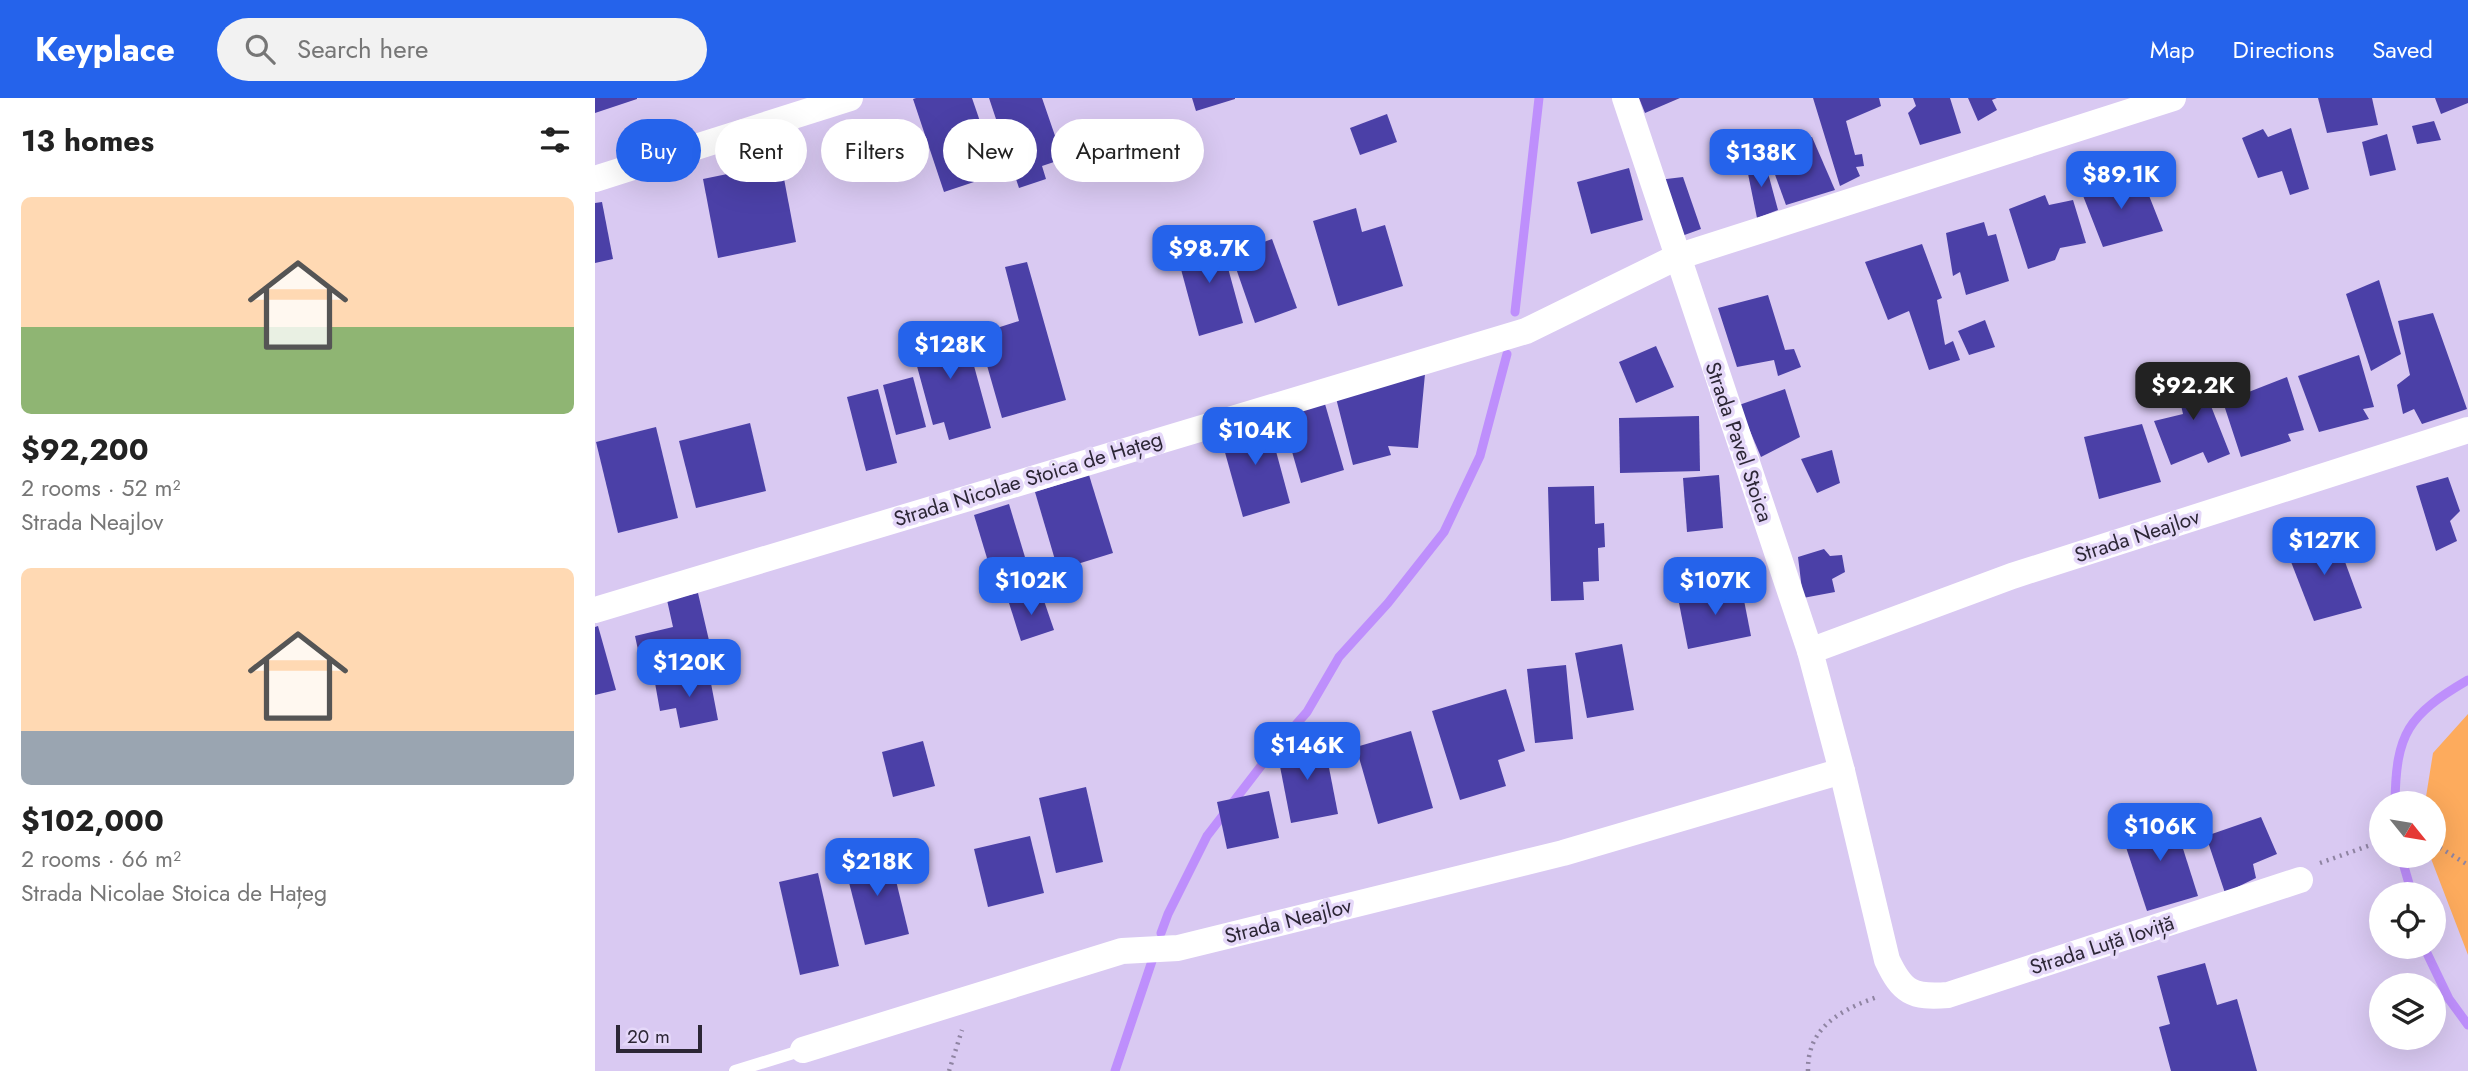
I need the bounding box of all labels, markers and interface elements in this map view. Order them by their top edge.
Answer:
search box [217,18,707,81]
text: Keyplace [35,26,175,73]
icon: search [241,30,279,68]
text: Search here [297,30,428,68]
text: Map [2150,32,2195,67]
text: Directions [2233,32,2334,67]
text: Saved [2372,32,2433,67]
text: 13 homes [21,119,154,162]
chip: Buy [616,119,701,182]
chip: Rent [715,119,807,182]
chip: Filters [821,119,929,182]
chip: New [943,119,1037,182]
chip: Apartment [1051,119,1204,182]
icon: filters [536,121,574,159]
pin: $138K [1712,130,1810,189]
text: $138K [1726,135,1796,169]
pin: $89.1K [2064,152,2178,211]
text: $89.1K [2082,157,2160,191]
pin: $98.7K [1152,226,1266,285]
text: $98.7K [1168,231,1250,265]
icon: home [235,242,361,368]
pin: $128K [901,322,999,381]
text: $128K [914,327,986,361]
street label: Strada Pavel Stoica [1698,358,1780,526]
pin: $92.2K [2136,362,2250,422]
text: $92.2K [2151,368,2235,402]
pin: $104K [1206,408,1304,467]
text: $104K [1218,413,1292,447]
street label: Strada Nicolae Stoica de Hațeg [890,424,1166,534]
text: $92,200 [21,428,149,471]
text: 2 rooms · 52 m² [21,471,180,505]
street label: Strada Neajlov [2071,501,2204,570]
text: Strada Neajlov [21,505,163,539]
pin: $127K [2275,518,2373,577]
text: $127K [2288,523,2360,557]
pin: $102K [982,558,1080,617]
pin: $107K [1666,558,1764,617]
text: $102K [995,563,1067,597]
text: $107K [1679,563,1751,597]
icon: home [235,613,361,739]
pin: $120K [640,640,738,699]
text: $120K [653,645,725,679]
pin: $146K [1258,722,1356,782]
text: $146K [1270,728,1344,762]
north arrow [2369,791,2447,868]
map controls [2369,791,2446,1050]
text: $102,000 [21,799,164,842]
pin: $106K [2111,804,2209,863]
text: $106K [2124,809,2196,843]
pin: $218K [828,838,926,898]
text: 2 rooms · 66 m² [21,842,181,876]
text: $218K [841,844,913,878]
text: Strada Nicolae Stoica de Hațeg [21,876,327,910]
button: locate [2369,882,2446,959]
street label: Strada Neajlov [1221,891,1355,951]
street label: Strada Luță Ioviță [2026,908,2178,982]
button: layers [2369,973,2446,1050]
scale bar [616,1022,702,1054]
text: 20 m [627,1023,670,1050]

